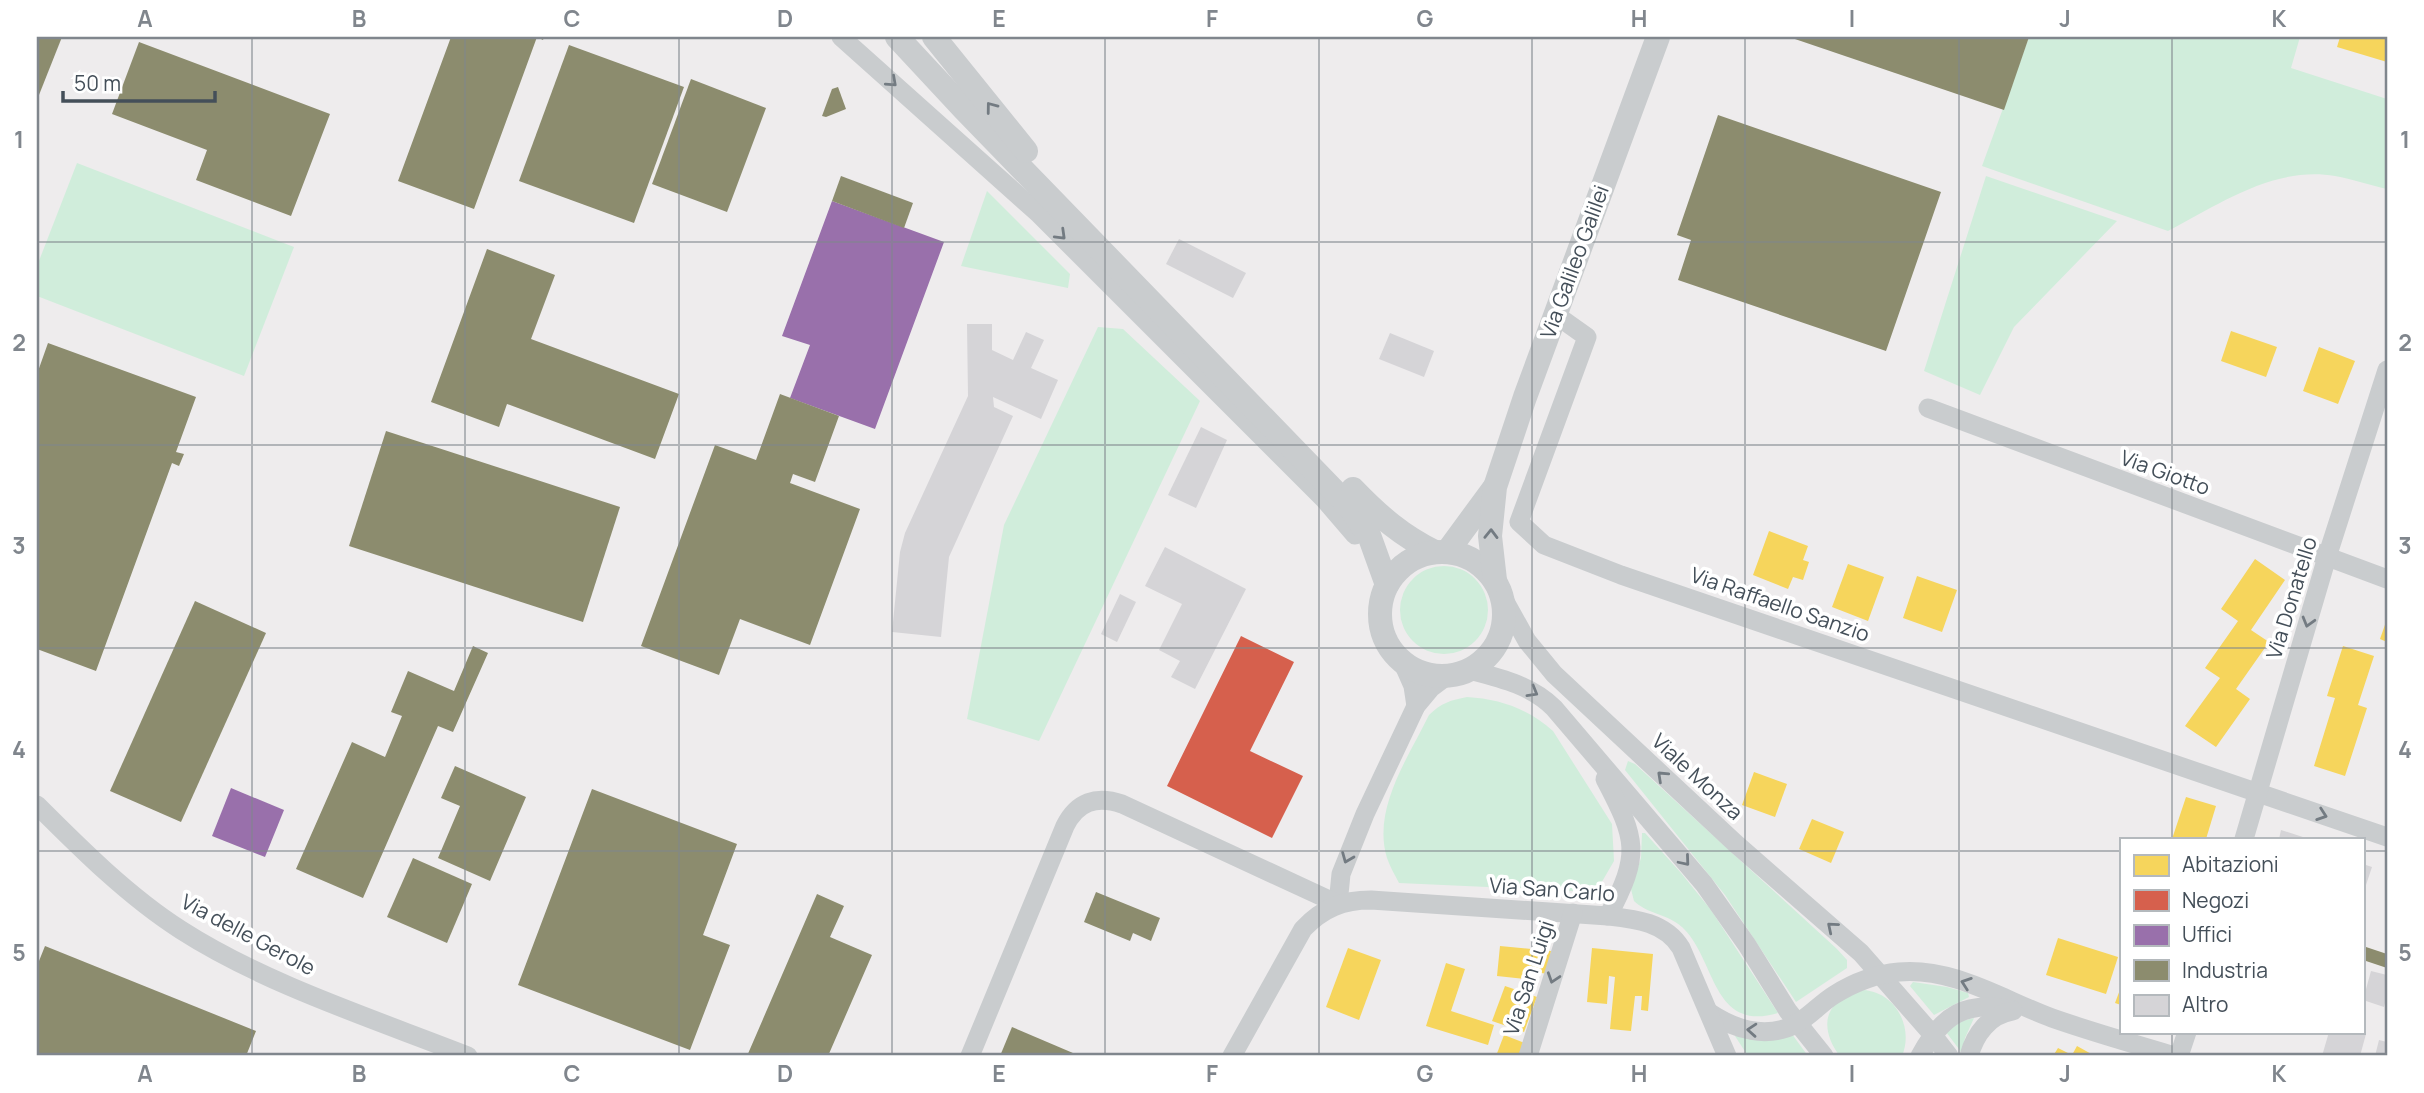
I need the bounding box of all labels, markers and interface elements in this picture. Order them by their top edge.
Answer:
text: A [137,2,153,34]
text: B [352,2,366,34]
text: C [564,2,581,34]
text: D [777,2,793,34]
text: E [992,2,1006,34]
text: F [1206,2,1218,34]
text: G [1417,2,1434,34]
text: H [1631,2,1647,34]
text: I [1849,2,1855,34]
text: J [2059,2,2071,34]
text: K [2272,2,2287,34]
scale bar [63,60,215,104]
text: 50 m [74,69,121,97]
one-way arrow [884,74,897,86]
one-way arrow [986,102,999,114]
text: 1 [14,123,24,155]
text: 1 [2400,123,2410,155]
street label: Via Galileo Galilei [1533,181,1615,342]
one-way arrow [1052,227,1065,240]
text: 2 [12,326,26,358]
text: 2 [2398,326,2412,358]
street label: Via Giotto [2117,443,2214,501]
one-way arrow [1483,528,1499,538]
text: 3 [12,529,26,561]
text: 3 [2398,529,2412,561]
street label: Via Donatello [2259,533,2323,662]
street label: Via Raffaello Sanzio [1687,560,1873,648]
one-way arrow [2302,616,2317,628]
one-way arrow [1526,684,1539,697]
street label: Viale Monza [1646,727,1749,826]
text: 4 [12,733,26,765]
text: 4 [2398,733,2412,765]
one-way arrow [1657,771,1670,784]
one-way arrow [2315,807,2328,821]
legend [2120,838,2364,1034]
text: Abitazioni [2182,850,2279,878]
one-way arrow [1342,851,1356,863]
one-way arrow [1677,852,1689,865]
street label: Via San Carlo [1488,871,1616,907]
text: Negozi [2182,886,2249,914]
street label: Via delle Gerole [177,887,320,981]
street label: Via San Luigi [1496,916,1560,1039]
text: Uffici [2182,920,2232,948]
one-way arrow [1828,923,1841,935]
text: 5 [12,936,26,968]
text: 5 [2398,936,2412,968]
text: Industria [2182,956,2268,984]
one-way arrow [1546,972,1561,984]
one-way arrow [1960,977,1972,991]
text: Altro [2182,990,2228,1018]
one-way arrow [1747,1023,1758,1038]
text: A [137,1057,153,1089]
text: B [352,1057,366,1089]
text: C [564,1057,581,1089]
text: D [777,1057,793,1089]
text: E [992,1057,1006,1089]
text: F [1206,1057,1218,1089]
text: G [1417,1057,1434,1089]
text: H [1631,1057,1647,1089]
text: I [1849,1057,1855,1089]
text: J [2059,1057,2071,1089]
text: K [2272,1057,2287,1089]

